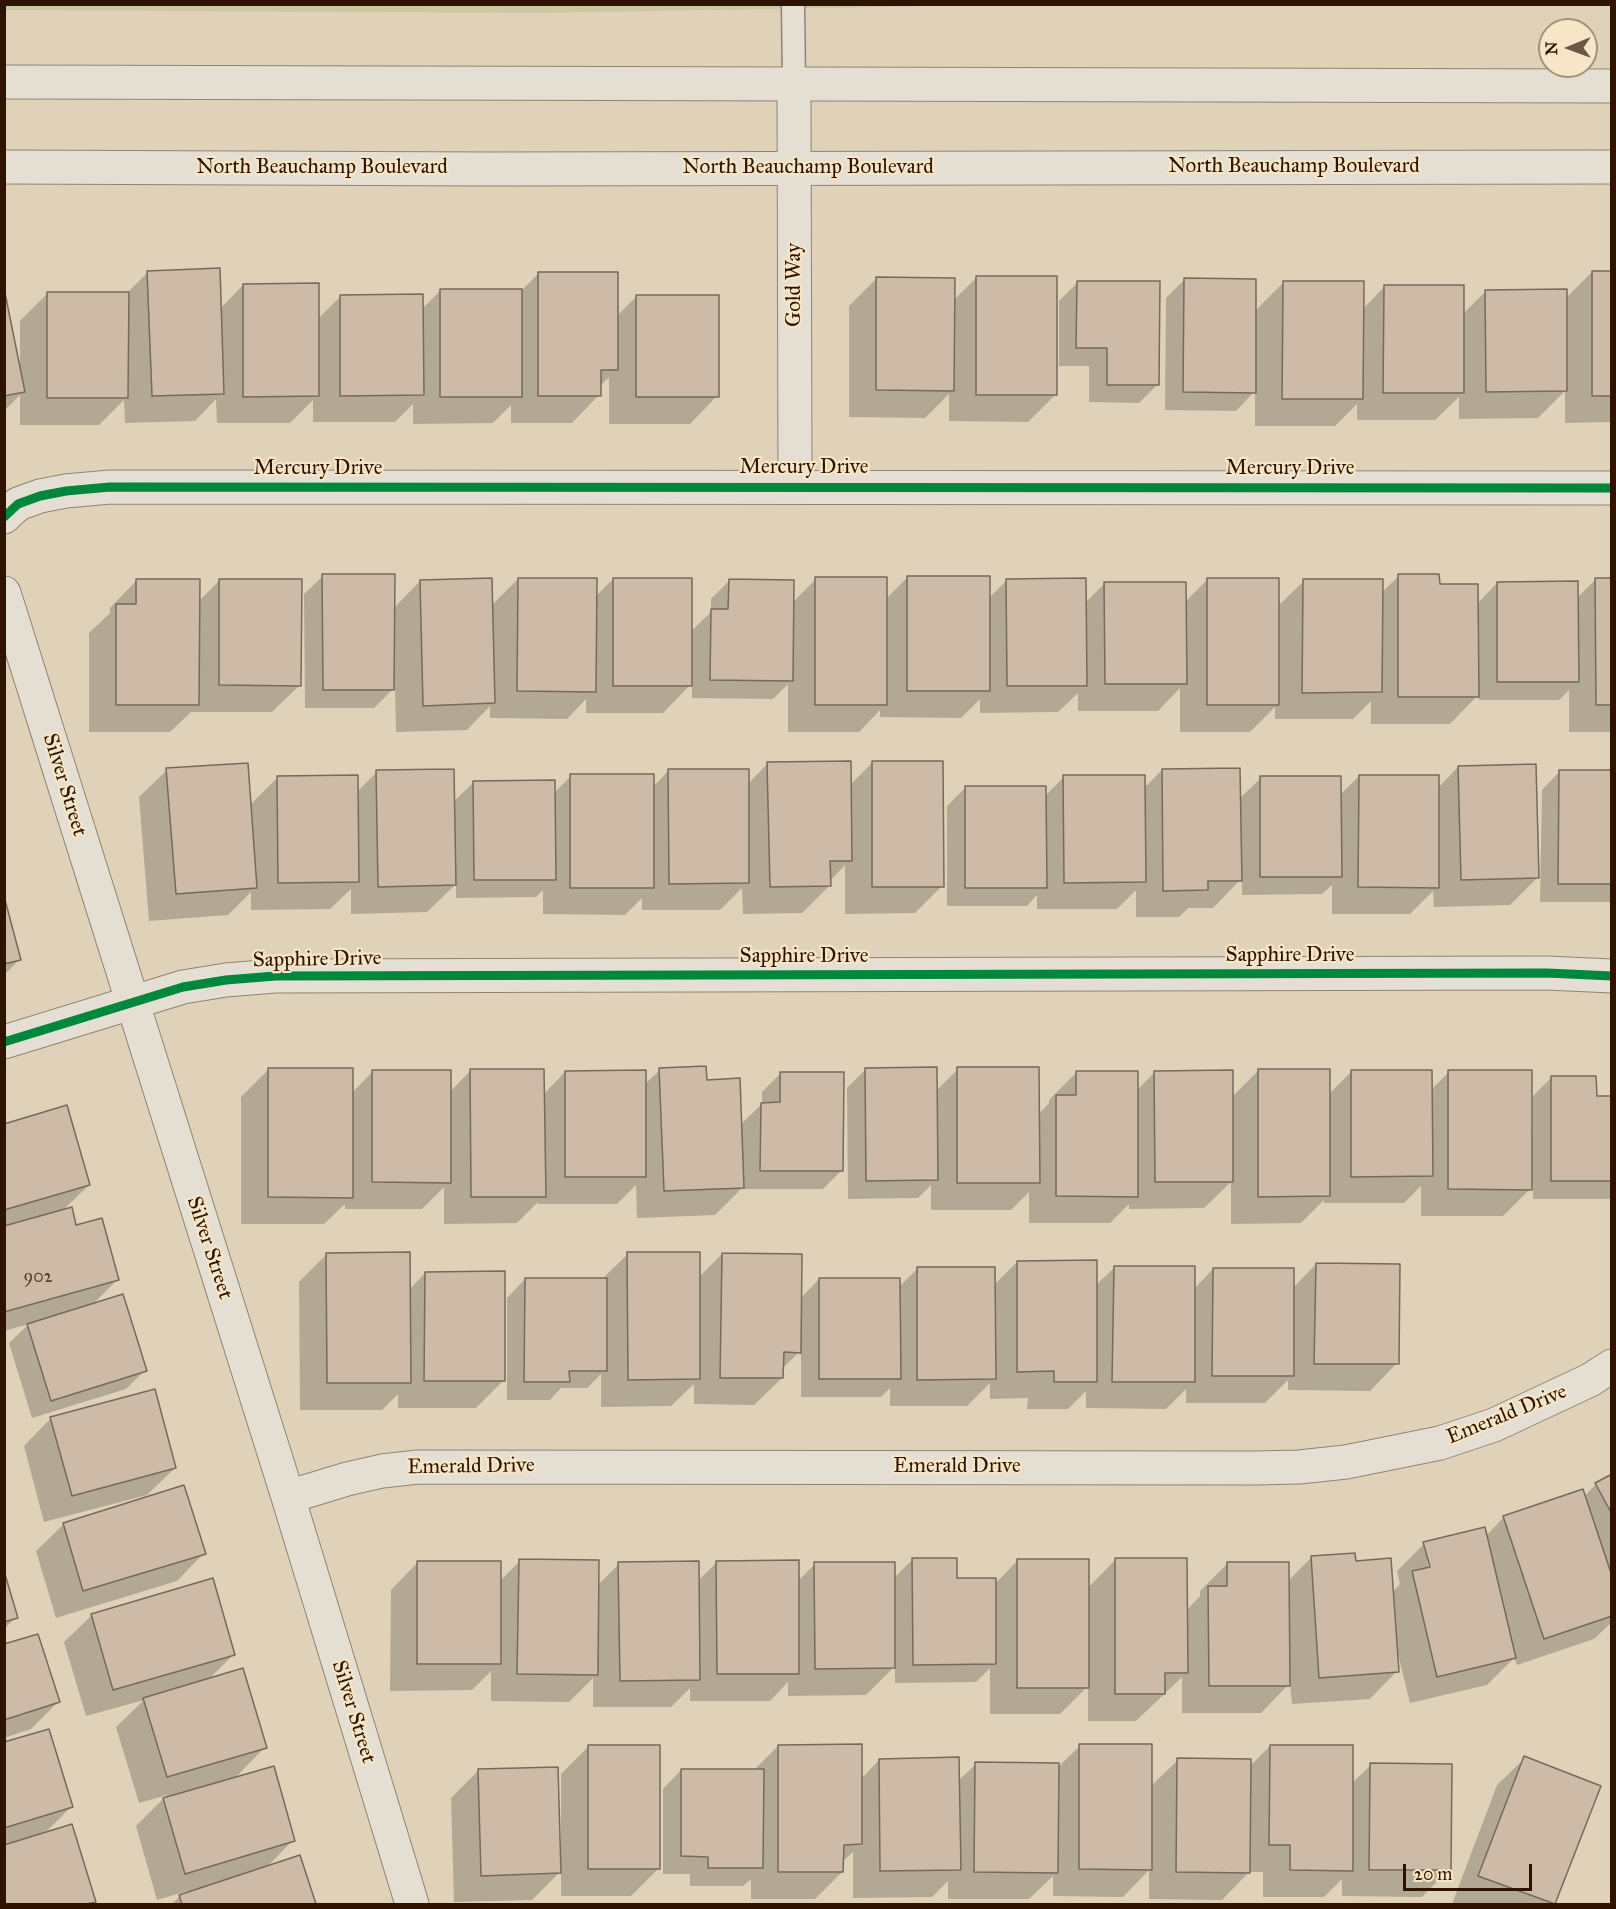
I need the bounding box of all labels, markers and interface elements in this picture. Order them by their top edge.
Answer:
north arrow [1538,18,1598,78]
text: N [1542,41,1561,55]
street label: North Beauchamp Boulevard [1168,154,1420,180]
street label: North Beauchamp Boulevard [196,155,448,181]
street label: North Beauchamp Boulevard [682,155,934,181]
street label: Gold Way [782,243,808,327]
street label: Mercury Drive [740,455,868,481]
street label: Mercury Drive [254,456,382,482]
street label: Mercury Drive [1226,456,1354,482]
street label: Silver Street [36,730,92,840]
street label: Sapphire Drive [1226,943,1354,969]
street label: Sapphire Drive [740,944,868,970]
street label: Sapphire Drive [252,946,382,974]
street label: Silver Street [181,1193,237,1303]
house number: 902 [23,1267,53,1289]
street label: Emerald Drive [1443,1379,1571,1451]
street label: Emerald Drive [407,1453,535,1481]
street label: Emerald Drive [893,1454,1021,1480]
street label: Silver Street [325,1657,381,1767]
scale bar [1406,1852,1535,1890]
text: 20 m [1414,1863,1452,1885]

